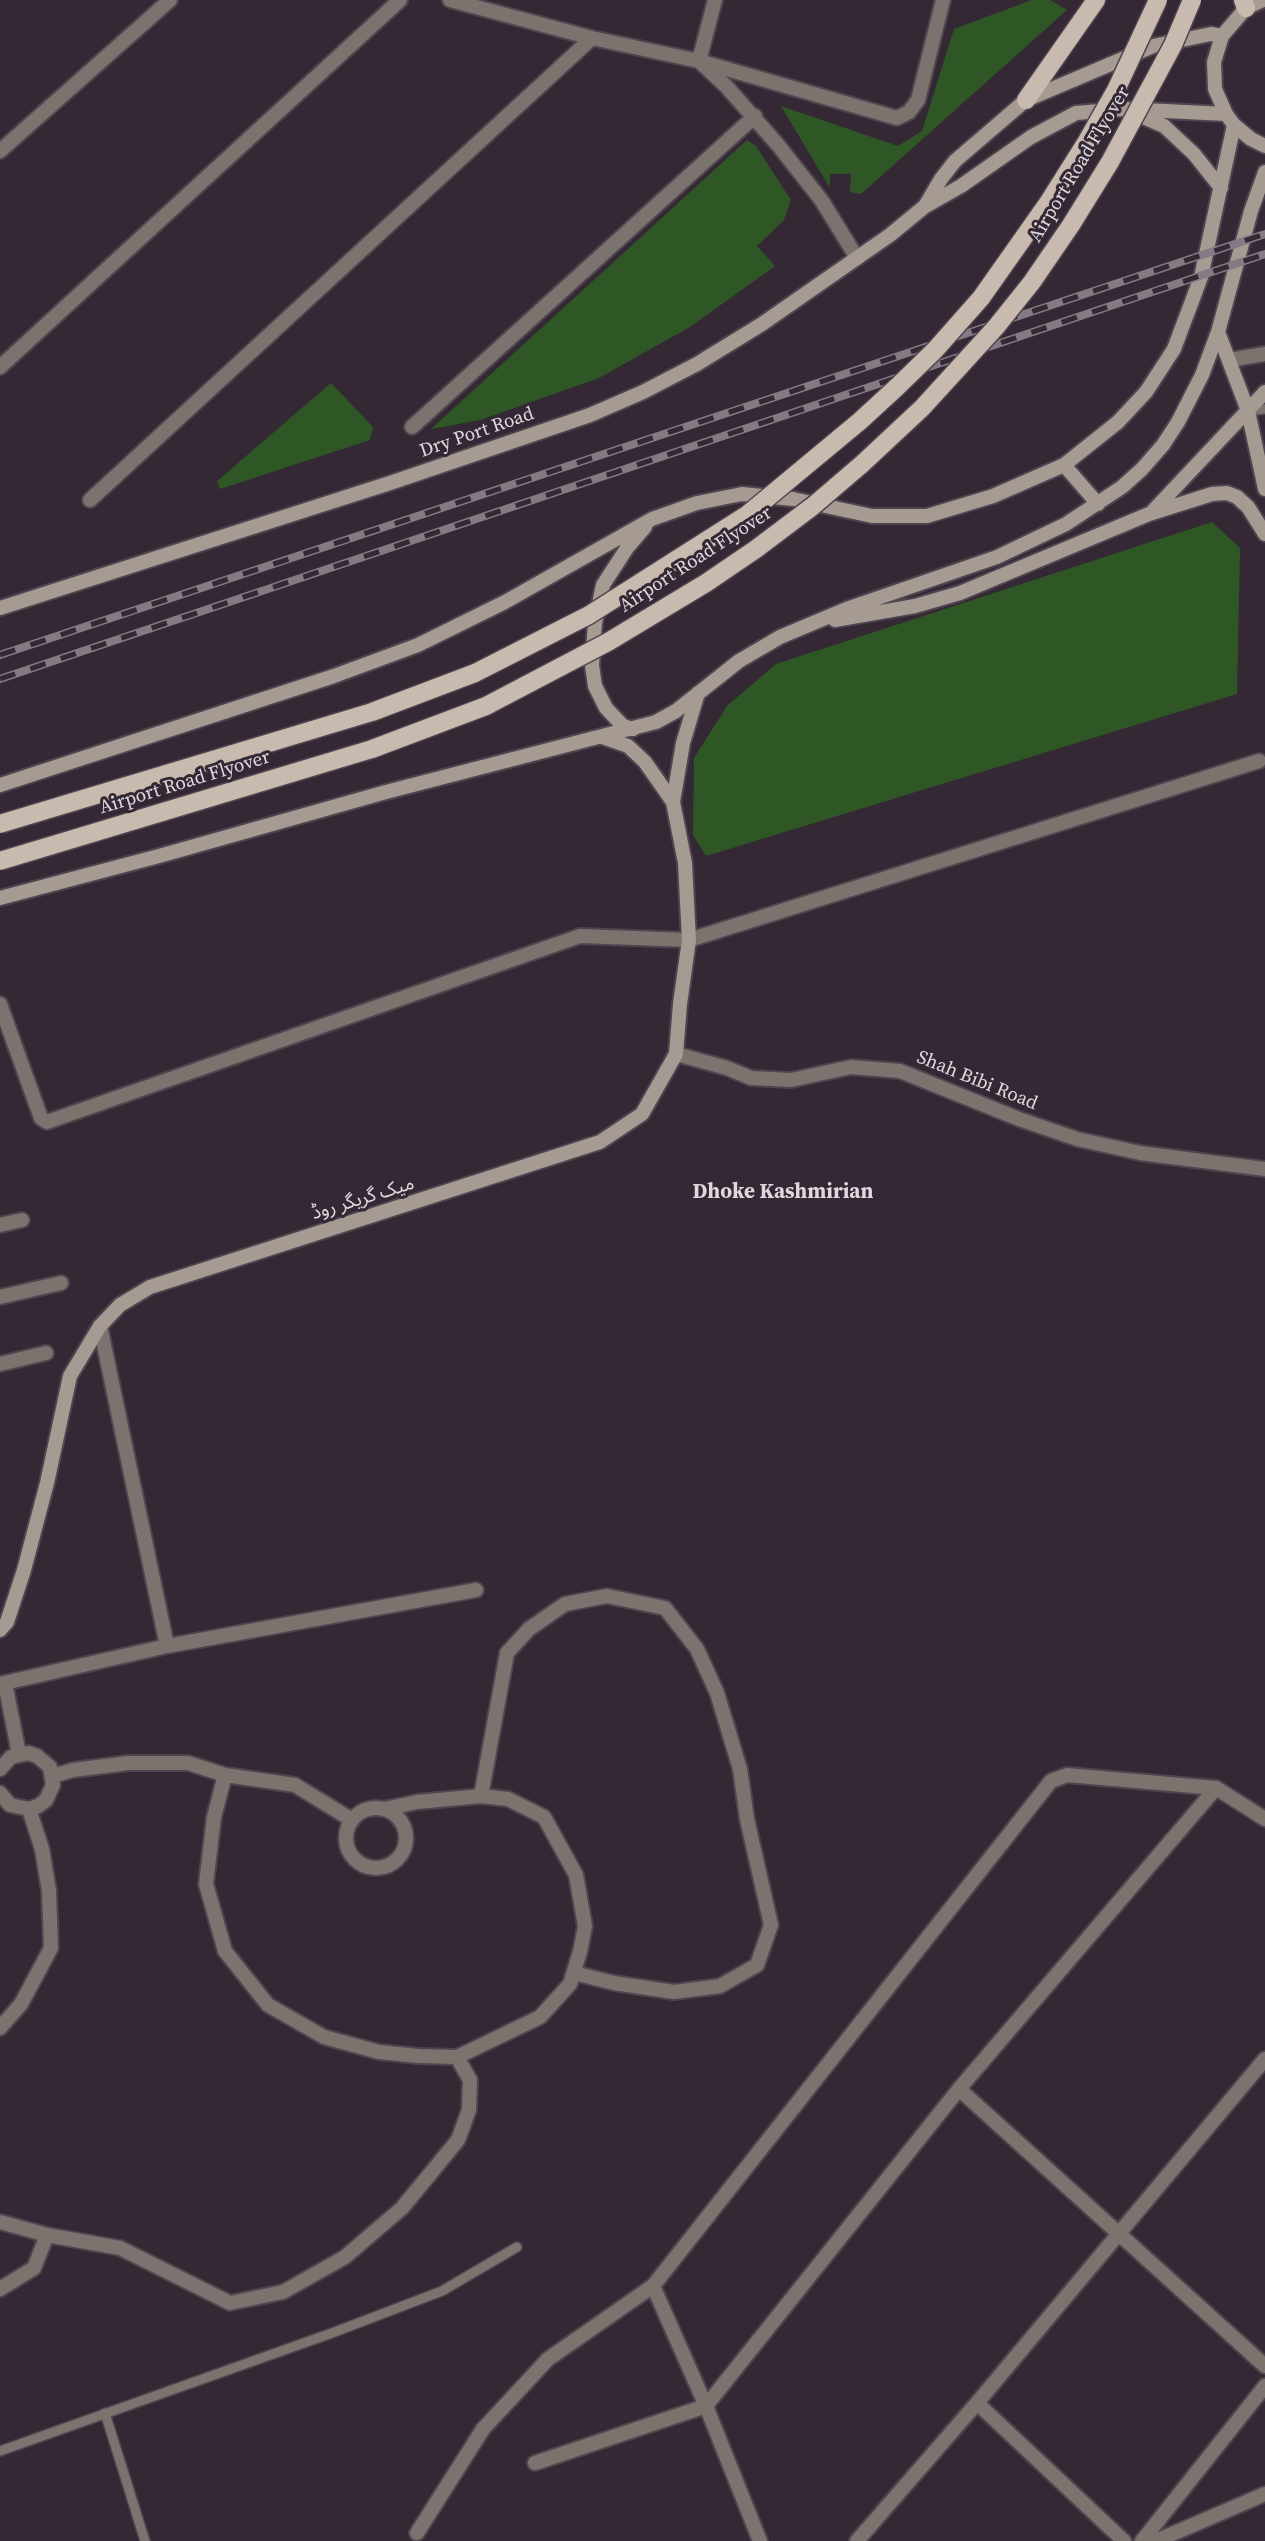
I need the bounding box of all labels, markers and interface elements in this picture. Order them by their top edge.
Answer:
street label: Airport Road Flyover [1025,83,1135,247]
street label: Dry Port Road [417,403,537,463]
street label: Airport Road Flyover [615,502,777,618]
street label: Airport Road Flyover [97,746,273,820]
street label: Shah Bibi Road [913,1046,1041,1116]
street label: میک گریگر روڈ [309,1173,417,1225]
district label: Dhoke Kashmirian [693,1180,873,1206]

